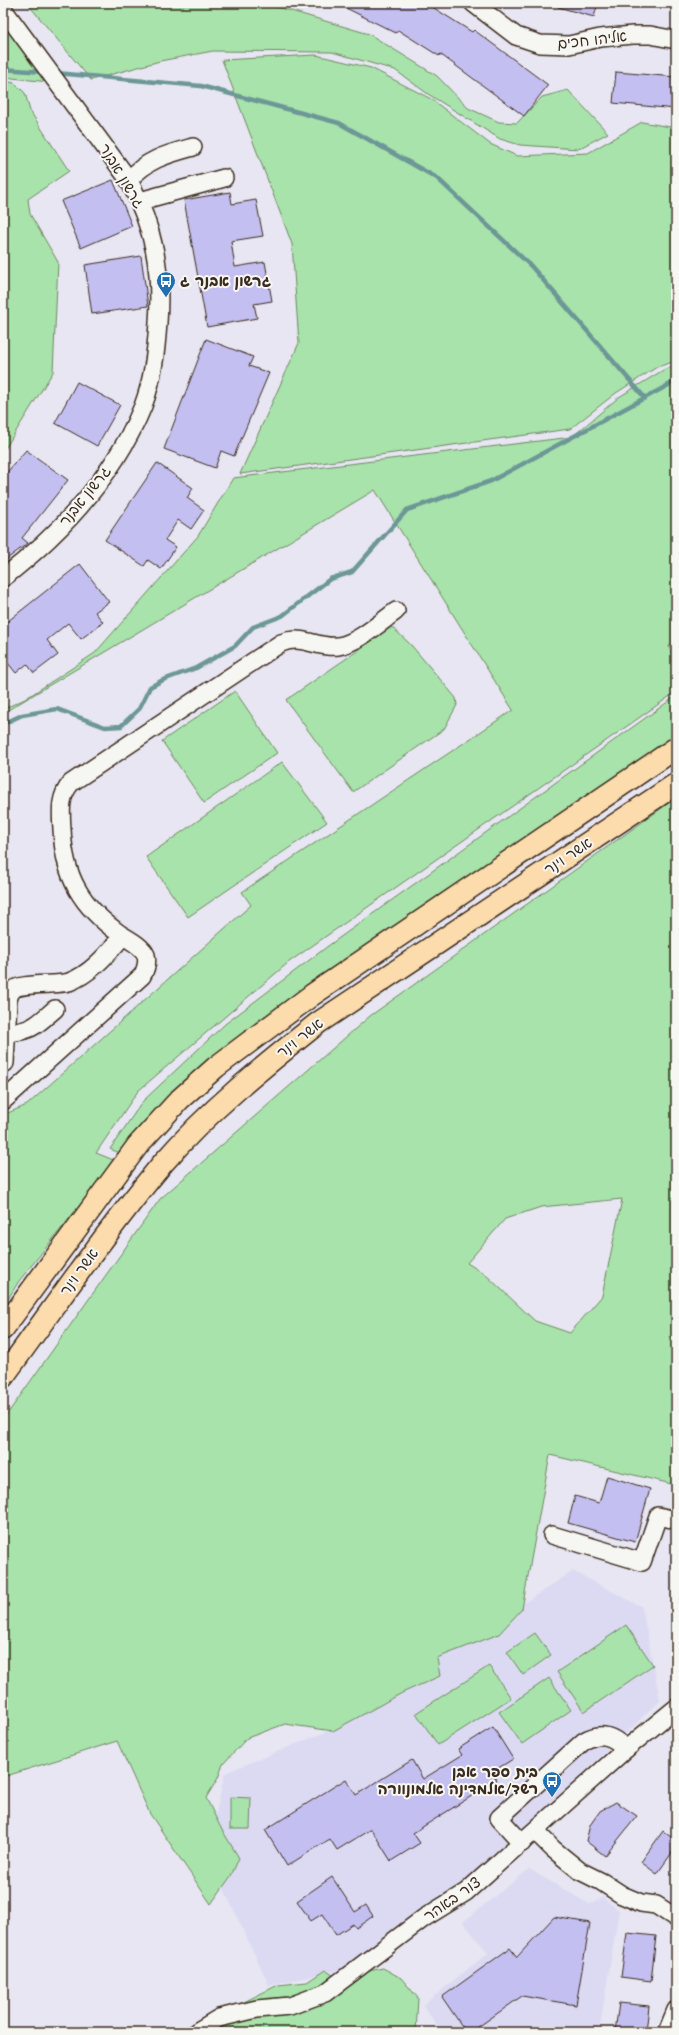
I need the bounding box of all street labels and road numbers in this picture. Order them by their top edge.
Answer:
street label: אליהו חכים [556,27,628,53]
street label: גרשון אבנר [96,140,148,212]
street label: גרשון אבנר [55,462,115,530]
street label: אשר וינר [541,833,595,879]
street label: אשר וינר [273,1014,327,1062]
street label: אשר וינר [56,1245,102,1299]
street label: צור באהר [420,1873,484,1925]

